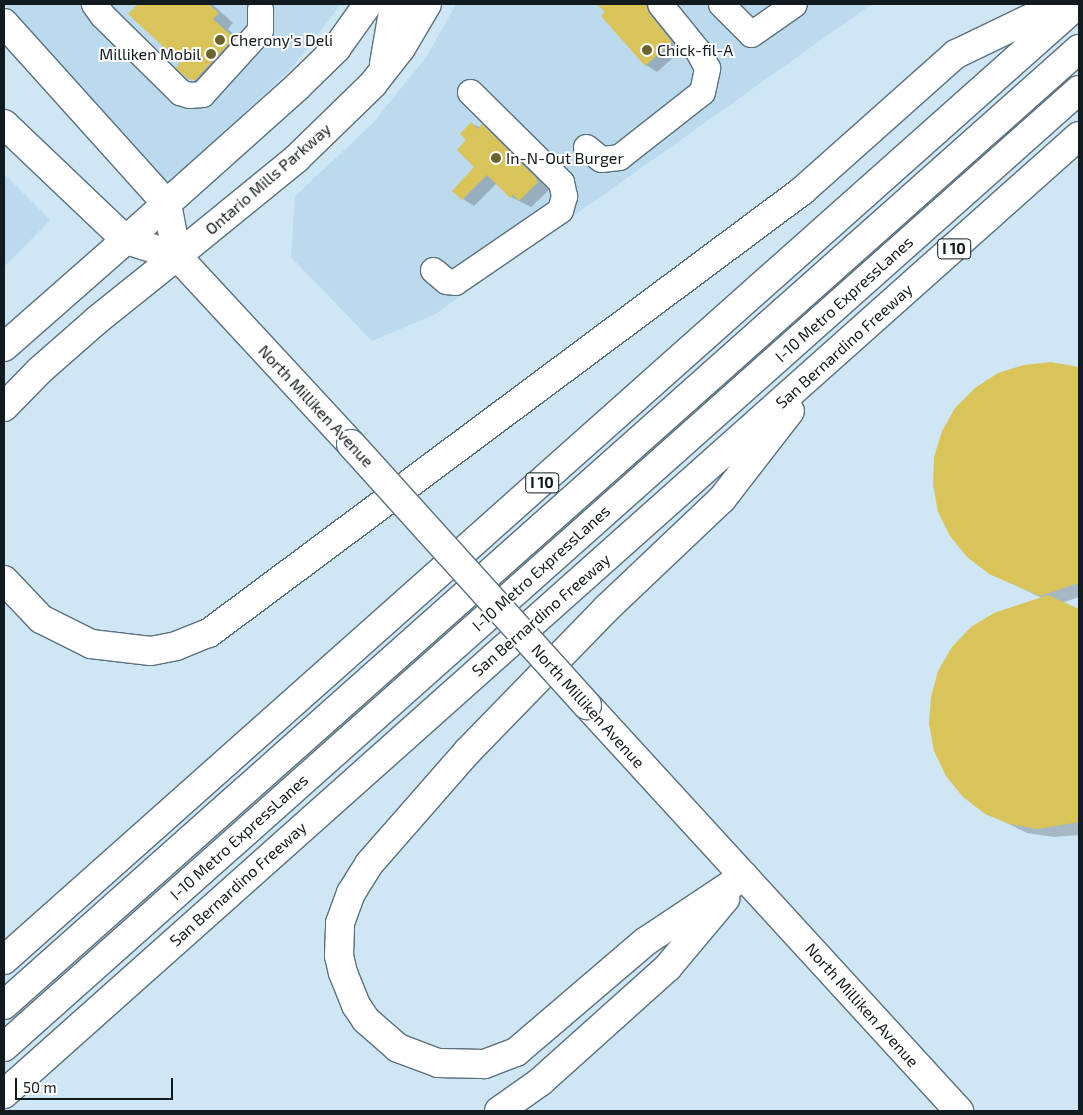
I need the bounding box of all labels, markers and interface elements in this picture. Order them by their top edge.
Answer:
place label: Cherony's Deli [230,30,333,50]
marker: Cherony's Deli [214,34,226,46]
place label: Chick-fil-A [657,40,733,60]
place label: Milliken Mobil [99,44,201,64]
marker: Chick-fil-A [641,44,653,56]
marker: Milliken Mobil [205,48,217,60]
street label: Ontario Mills Parkway [201,119,335,239]
place label: In-N-Out Burger [506,148,624,168]
marker: In-N-Out Burger [490,152,502,164]
street label: I-10 Metro ExpressLanes [771,232,917,366]
road number: I 10 [936,236,972,262]
street label: San Bernardino Freeway [772,280,916,412]
street label: North Milliken Avenue [254,341,378,471]
road number: I 10 [524,470,560,496]
street label: I-10 Metro ExpressLanes [468,501,614,635]
street label: San Bernardino Freeway [468,550,614,680]
street label: North Milliken Avenue [527,640,649,772]
street label: I-10 Metro ExpressLanes [166,770,312,904]
street label: San Bernardino Freeway [166,818,310,950]
street label: North Milliken Avenue [801,939,923,1071]
scale bar [18,1068,175,1100]
text: 50 m [23,1078,57,1096]

